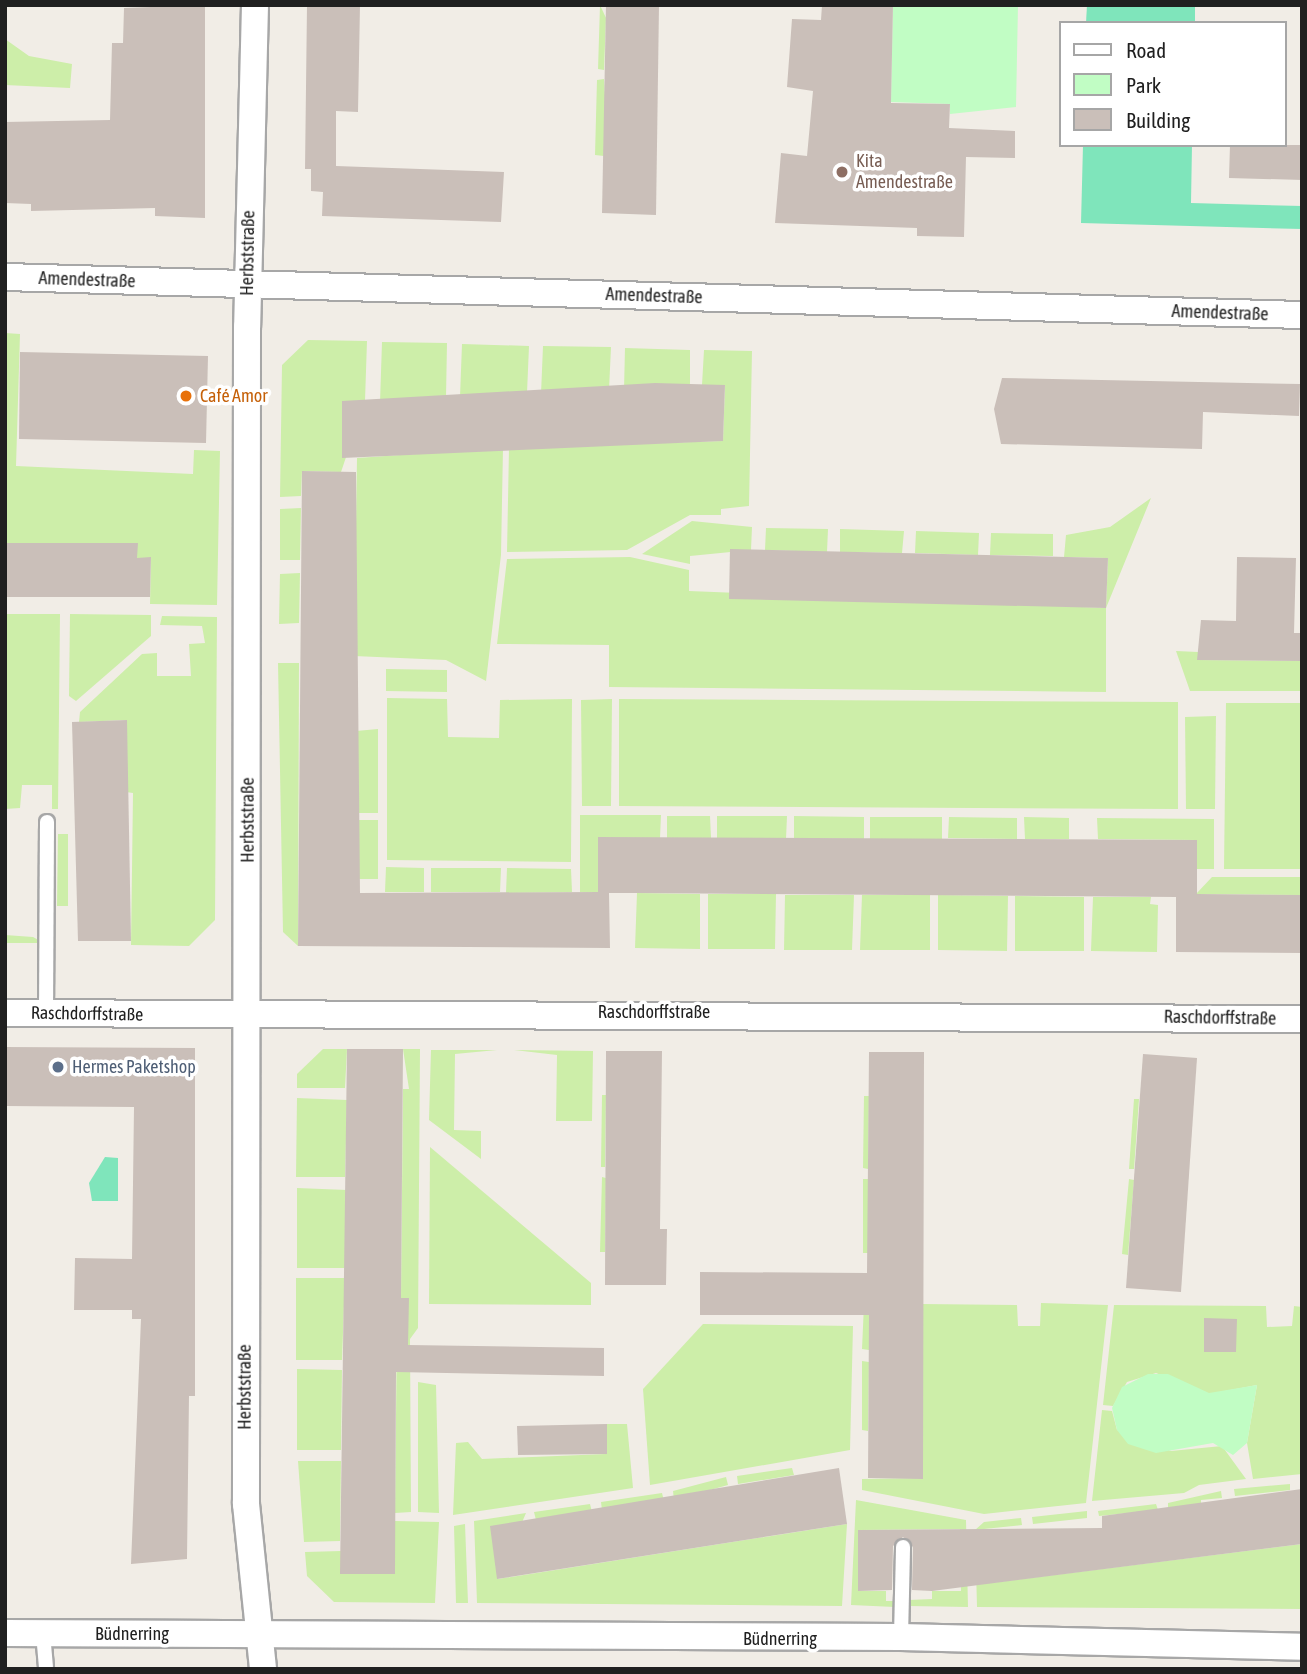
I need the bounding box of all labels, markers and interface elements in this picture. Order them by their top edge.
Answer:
legend [1058,21,1286,147]
text: Road [1126,38,1166,62]
text: Park [1126,73,1161,97]
text: Building [1126,108,1190,132]
place label: Kita Amendestraße [856,151,953,194]
marker: Kita Amendestraße [834,164,850,180]
street label: Herbststraße [236,210,260,296]
street label: Amendestraße [38,268,136,292]
street label: Amendestraße [605,284,703,308]
street label: Amendestraße [1171,301,1269,325]
place label: Café Amor [200,385,268,407]
marker: Café Amor [178,388,194,404]
street label: Herbststraße [237,777,259,863]
street label: Raschdorffstraße [598,1001,710,1023]
street label: Raschdorffstraße [31,1002,143,1026]
street label: Raschdorffstraße [1164,1006,1276,1030]
place label: Hermes Paketshop [72,1056,196,1078]
marker: Hermes Paketshop [50,1059,66,1075]
street label: Herbststraße [234,1344,256,1430]
street label: Büdnerring [95,1623,169,1645]
street label: Büdnerring [743,1628,817,1650]

